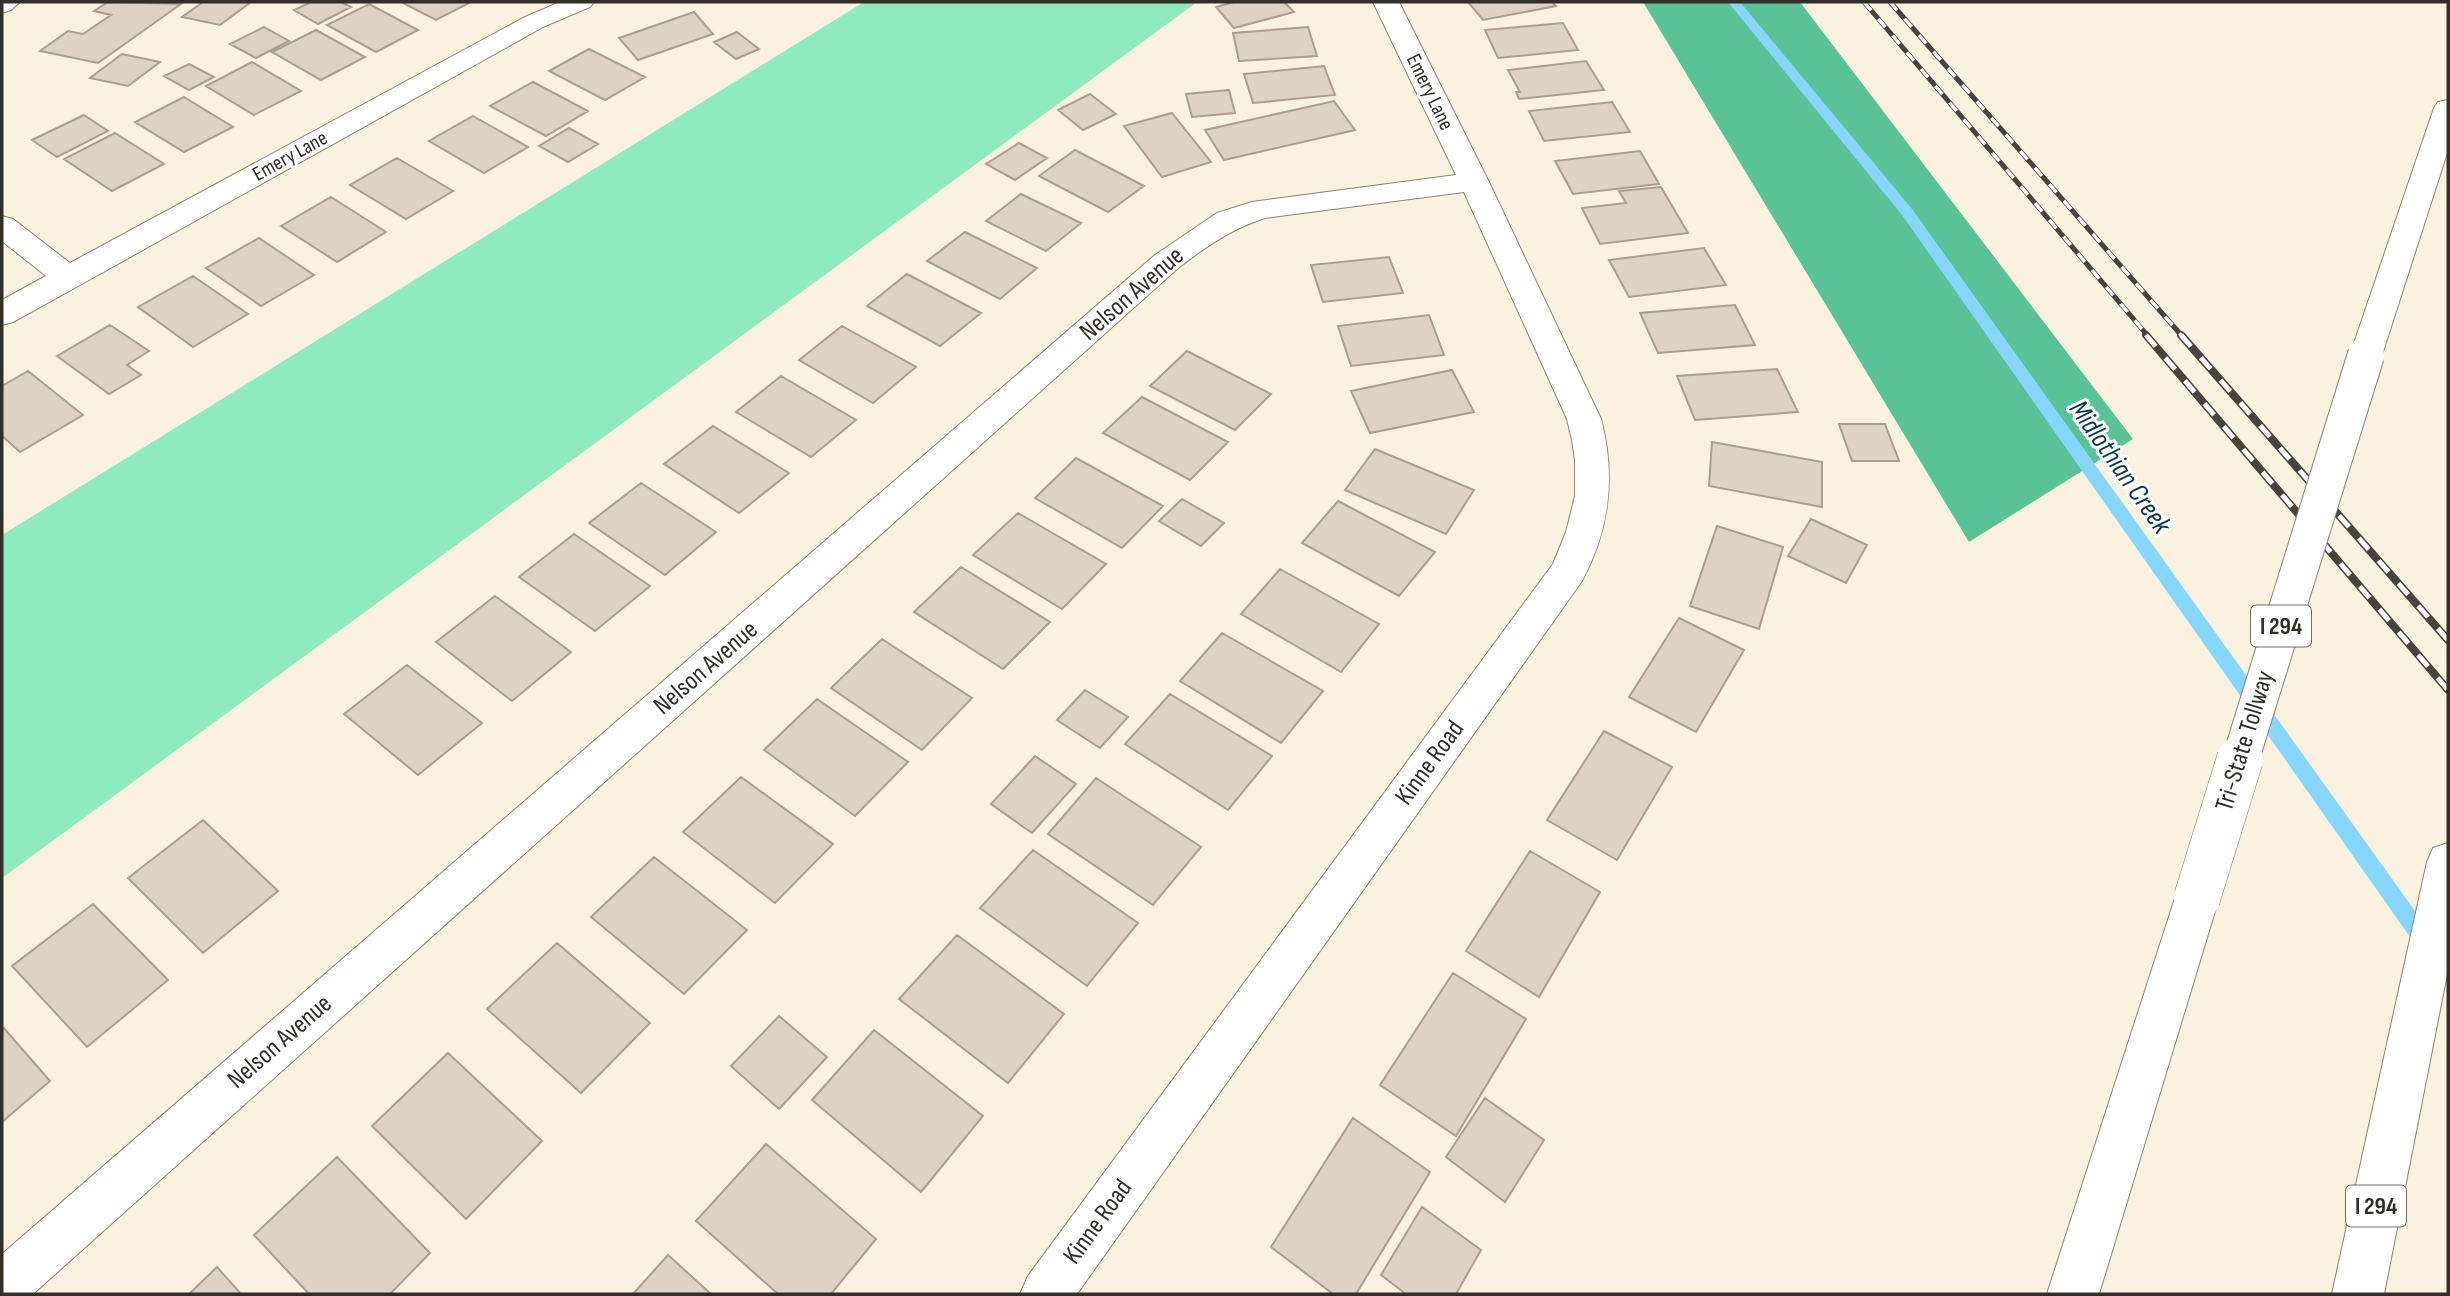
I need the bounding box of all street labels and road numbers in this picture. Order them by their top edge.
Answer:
street label: Emery Lane [1401,50,1459,134]
street label: Emery Lane [248,125,332,187]
street label: Nelson Avenue [1074,240,1190,348]
road number: I 294 [2251,606,2311,646]
street label: Nelson Avenue [648,614,764,722]
street label: Tri-State Tollway [2209,667,2281,815]
street label: Kinne Road [1389,715,1471,811]
street label: Nelson Avenue [222,988,338,1096]
street label: Kinne Road [1057,1174,1139,1270]
road number: I 294 [2346,1186,2406,1226]

